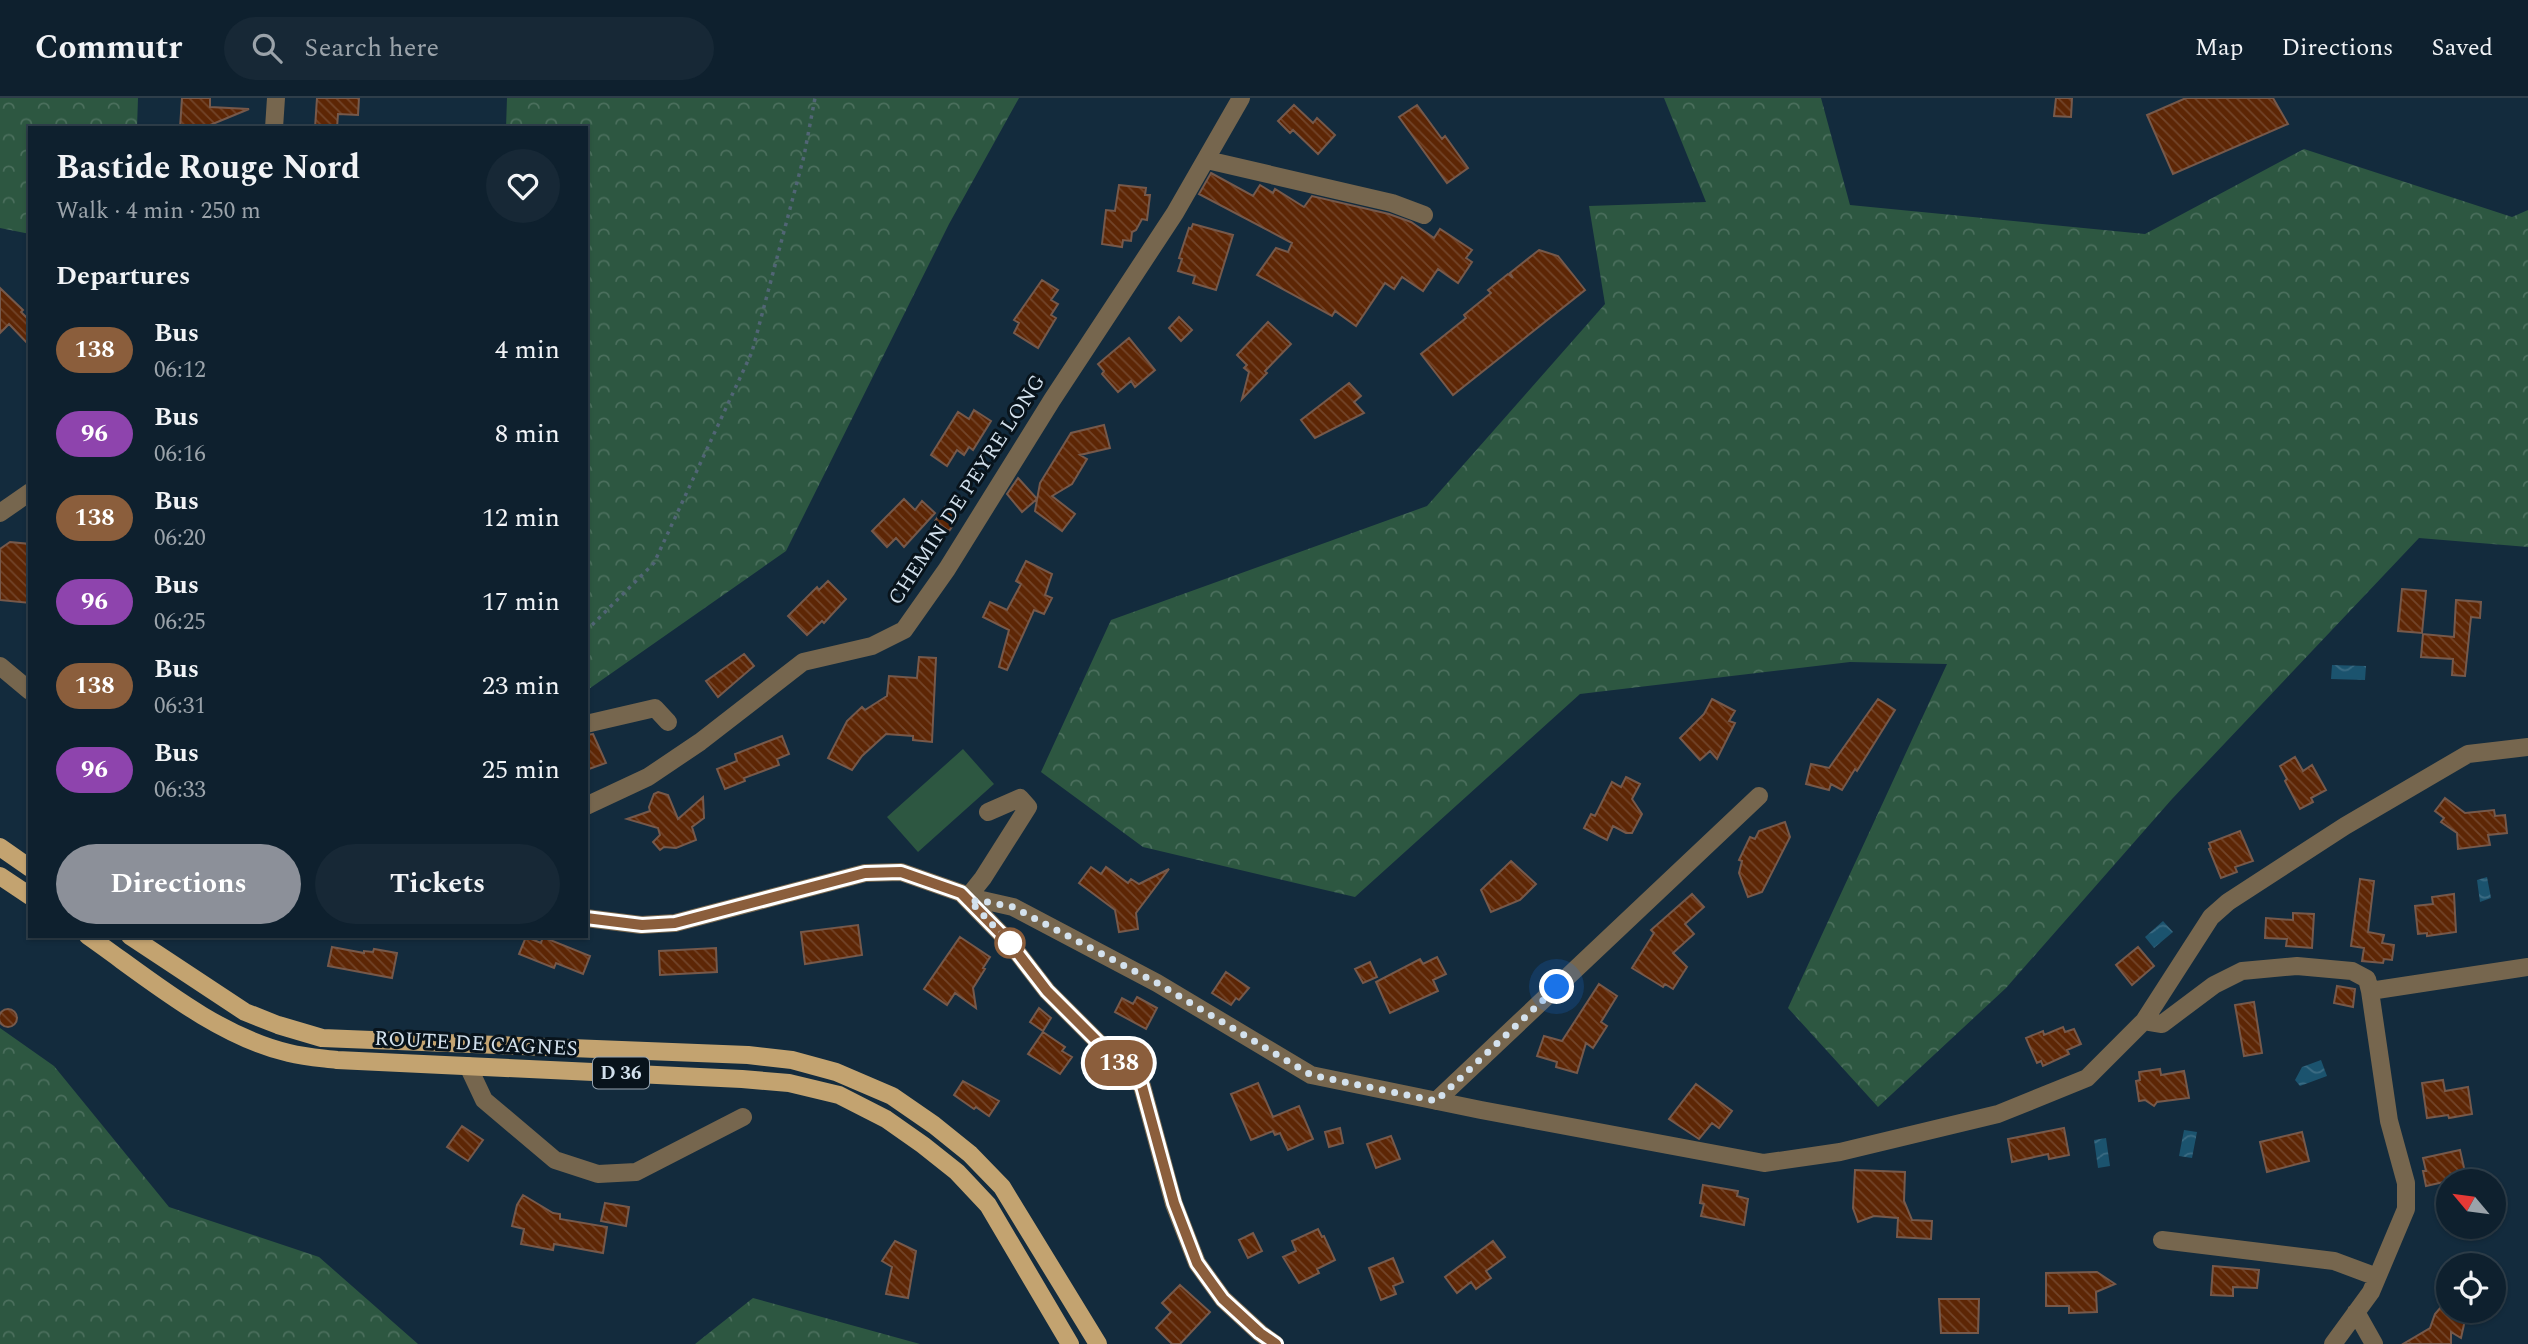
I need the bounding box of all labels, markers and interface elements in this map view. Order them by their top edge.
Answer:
search box [224,17,714,80]
text: Commutr [35,23,182,73]
text: Search here [304,28,439,68]
icon: search [248,29,286,67]
text: Map [2195,30,2243,66]
text: Directions [2281,30,2393,66]
text: Saved [2431,30,2493,66]
text: Bastide Rouge Nord [56,143,360,193]
button: heart [486,149,560,223]
text: Walk · 4 min · 250 m [56,194,261,229]
text: Departures [56,256,190,296]
text: Bus [154,313,199,353]
text: 4 min [495,330,560,370]
text: 138 [74,332,115,368]
text: 06:12 [154,353,206,388]
street label: CHEMIN DE PEYRE LONG [880,368,1054,612]
text: Bus [154,397,199,437]
text: 8 min [495,414,560,454]
text: 96 [81,416,108,452]
text: 06:16 [154,437,206,472]
text: Bus [154,481,199,521]
text: 12 min [482,498,560,538]
text: 138 [74,500,115,536]
text: 06:20 [154,521,206,556]
text: Bus [154,565,199,605]
text: 17 min [482,582,560,622]
text: 96 [81,584,108,620]
text: 06:25 [154,605,206,640]
text: Bus [154,649,199,689]
text: 23 min [482,666,560,706]
text: 138 [74,668,115,704]
text: 06:31 [154,689,206,724]
text: Bus [154,733,199,773]
text: 25 min [482,750,560,790]
text: 96 [81,752,108,788]
text: 06:33 [154,773,206,808]
button: Directions [56,844,301,924]
button: Tickets [315,844,560,924]
unlabelled marker [995,928,1025,958]
your location [1539,969,1574,1004]
street label: ROUTE DE CAGNES [374,1023,578,1065]
line badge: 138 [1079,1040,1159,1086]
text: 138 [1099,1045,1139,1081]
road number: D 36 [593,1057,649,1088]
north arrow [2436,1169,2506,1239]
map controls [2436,1169,2506,1323]
button: locate [2436,1253,2506,1323]

